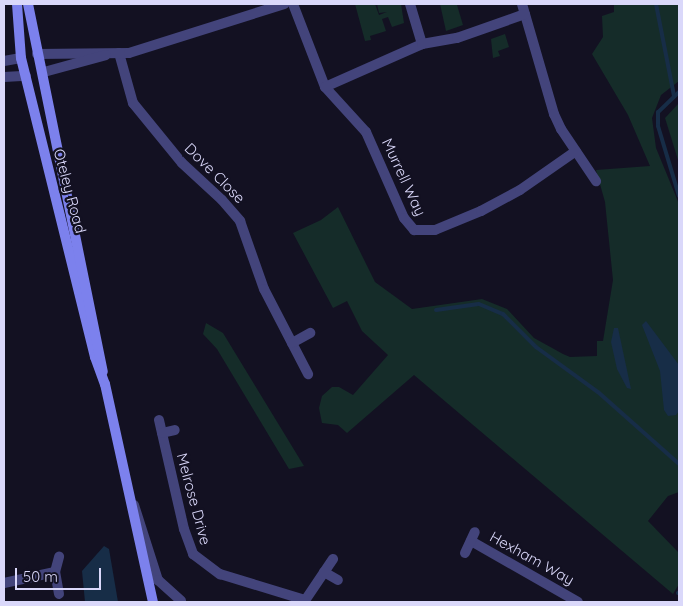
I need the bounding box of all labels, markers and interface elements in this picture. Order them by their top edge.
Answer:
street label: Murrell Way [378,135,430,219]
street label: Dove Close [181,139,249,207]
street label: Oteley Road [50,147,90,235]
street label: Melrose Drive [173,451,215,547]
street label: Hexham Way [487,527,577,589]
scale bar [18,558,104,590]
text: 50 m [23,567,58,586]

